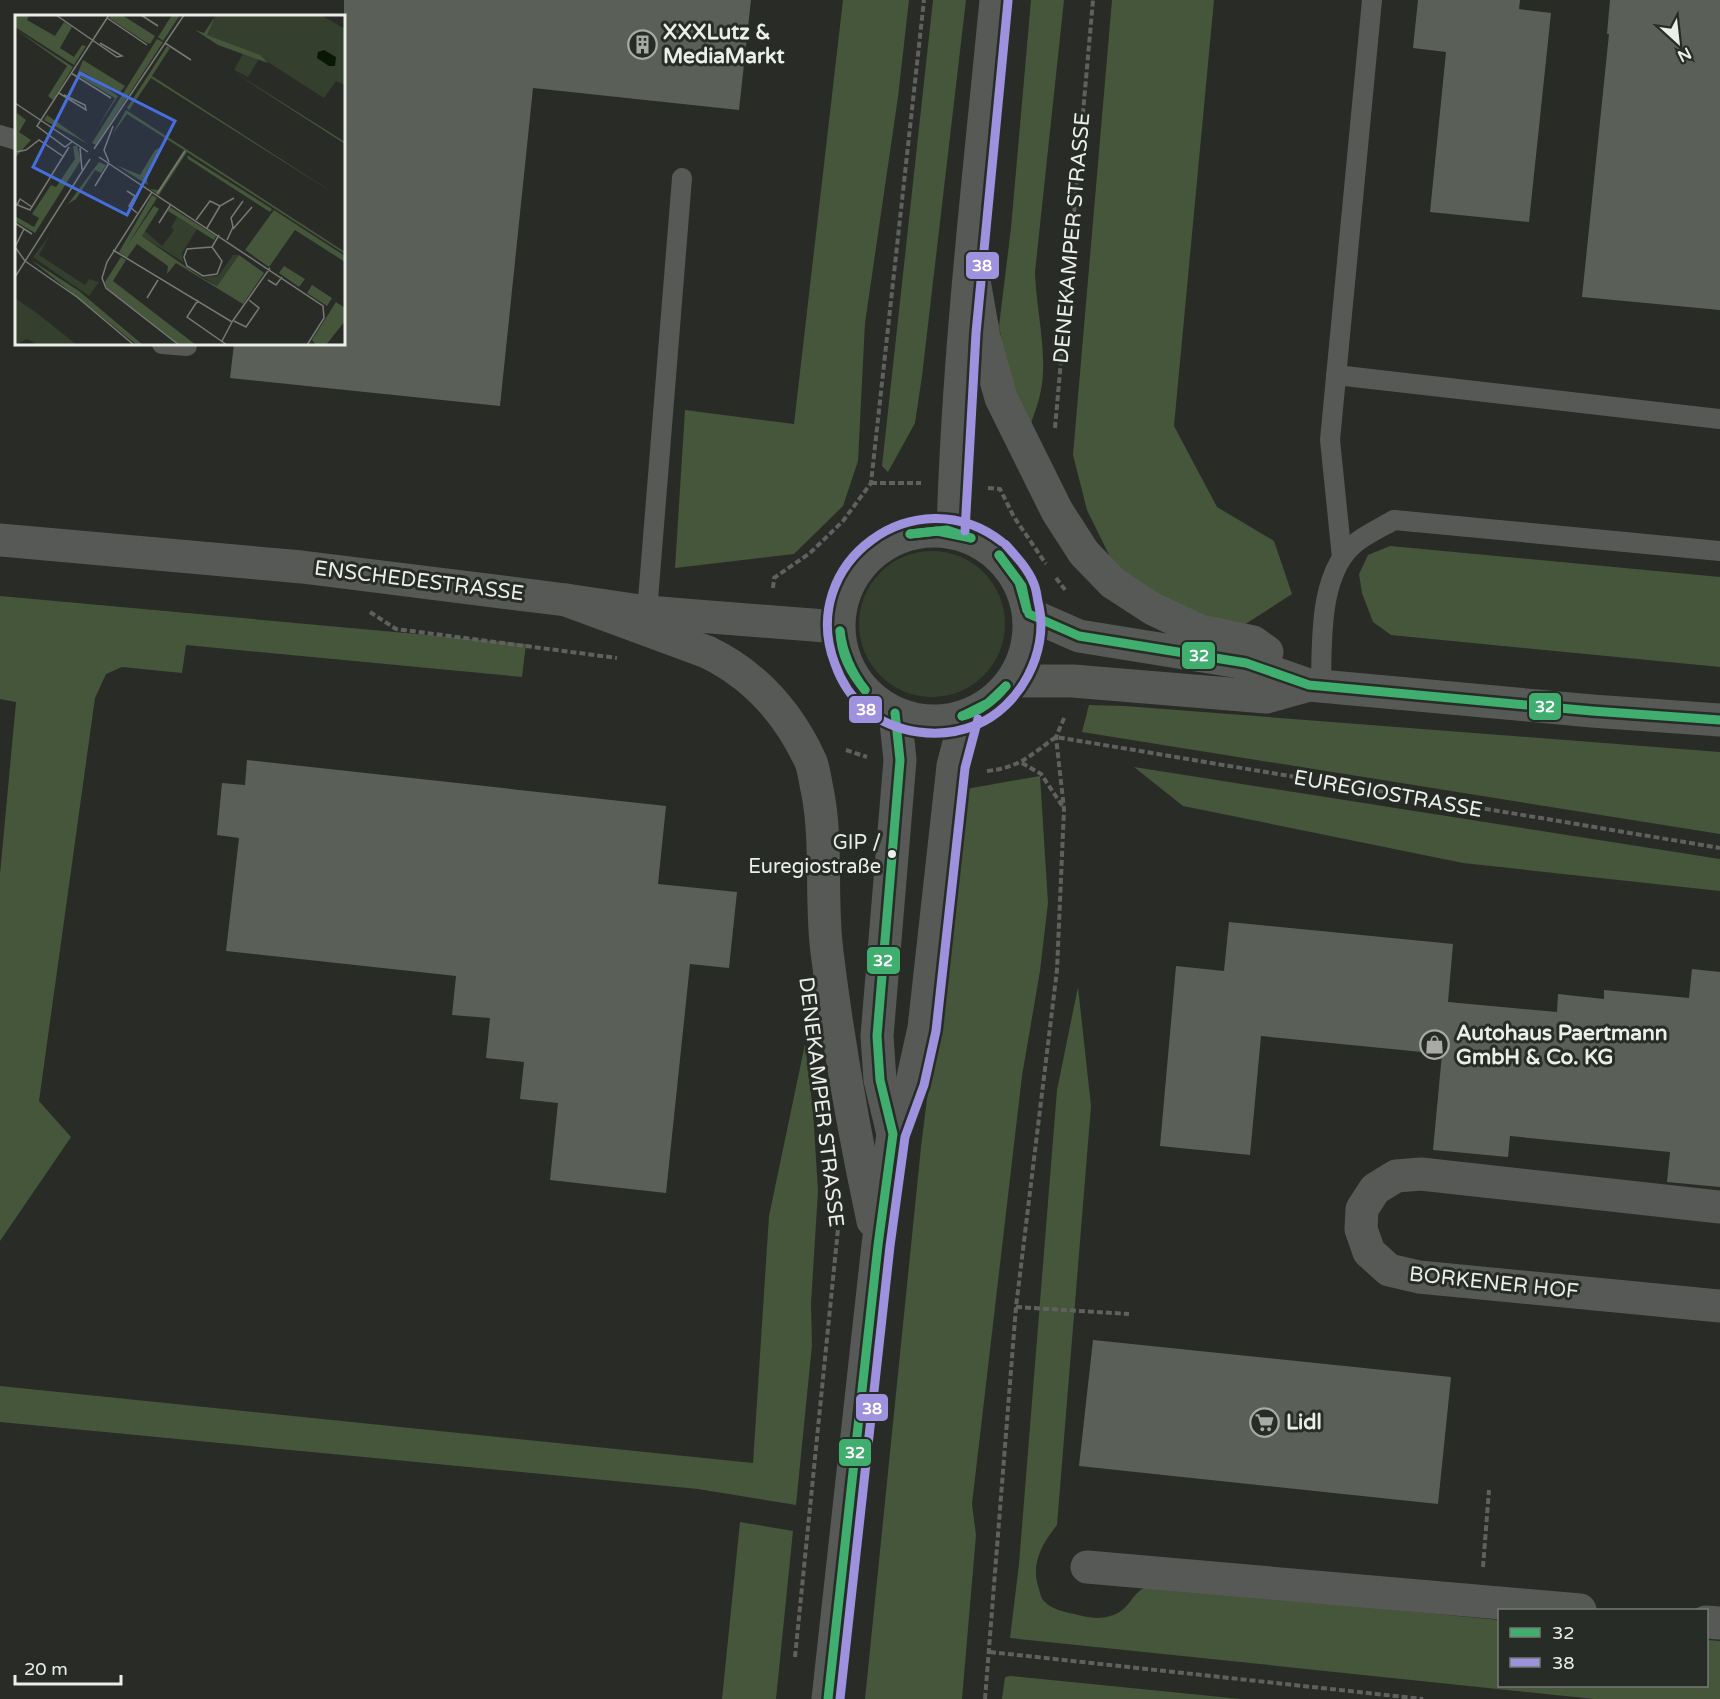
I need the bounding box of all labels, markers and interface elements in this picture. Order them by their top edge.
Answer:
north arrow [1648,12,1708,72]
inset map [15,15,345,345]
place label: XXXLutz & MediaMarkt [663,20,784,69]
building icon: XXXLutz & MediaMarkt [626,28,658,60]
text: N [1674,43,1695,66]
street label: DENEKAMPER STRASSE [1049,111,1095,365]
line badge: 38 [965,251,1000,280]
text: 38 [972,256,992,276]
street label: ENSCHEDESTRASSE [313,556,525,606]
line badge: 32 [1181,641,1216,670]
text: 32 [1189,646,1209,666]
line badge: 32 [1528,692,1562,721]
line badge: 38 [848,695,883,724]
text: 32 [1535,697,1555,717]
text: 38 [856,700,876,720]
street label: EUREGIOSTRASSE [1292,765,1484,823]
place label: GIP / Euregiostraße [748,831,881,879]
marker: GIP / Euregiostraße [886,848,898,860]
line badge: 32 [866,946,901,975]
text: 32 [873,951,893,971]
street label: DENEKAMPER STRASSE [793,976,849,1228]
place label: Autohaus Paertmann GmbH & Co. KG [1456,1021,1668,1070]
shop icon: Autohaus Paertmann GmbH & Co. KG [1419,1029,1451,1061]
street label: BORKENER HOF [1408,1262,1580,1304]
line badge: 38 [855,1393,889,1422]
text: 38 [862,1399,882,1419]
supermarket icon: Lidl [1249,1406,1281,1438]
place label: Lidl [1286,1410,1322,1435]
line badge: 32 [838,1438,872,1467]
text: 32 [845,1443,865,1463]
legend [1498,1609,1708,1687]
text: 32 [1552,1622,1575,1644]
scale bar [15,1648,122,1686]
text: 38 [1552,1652,1575,1674]
text: 20 m [24,1658,68,1680]

